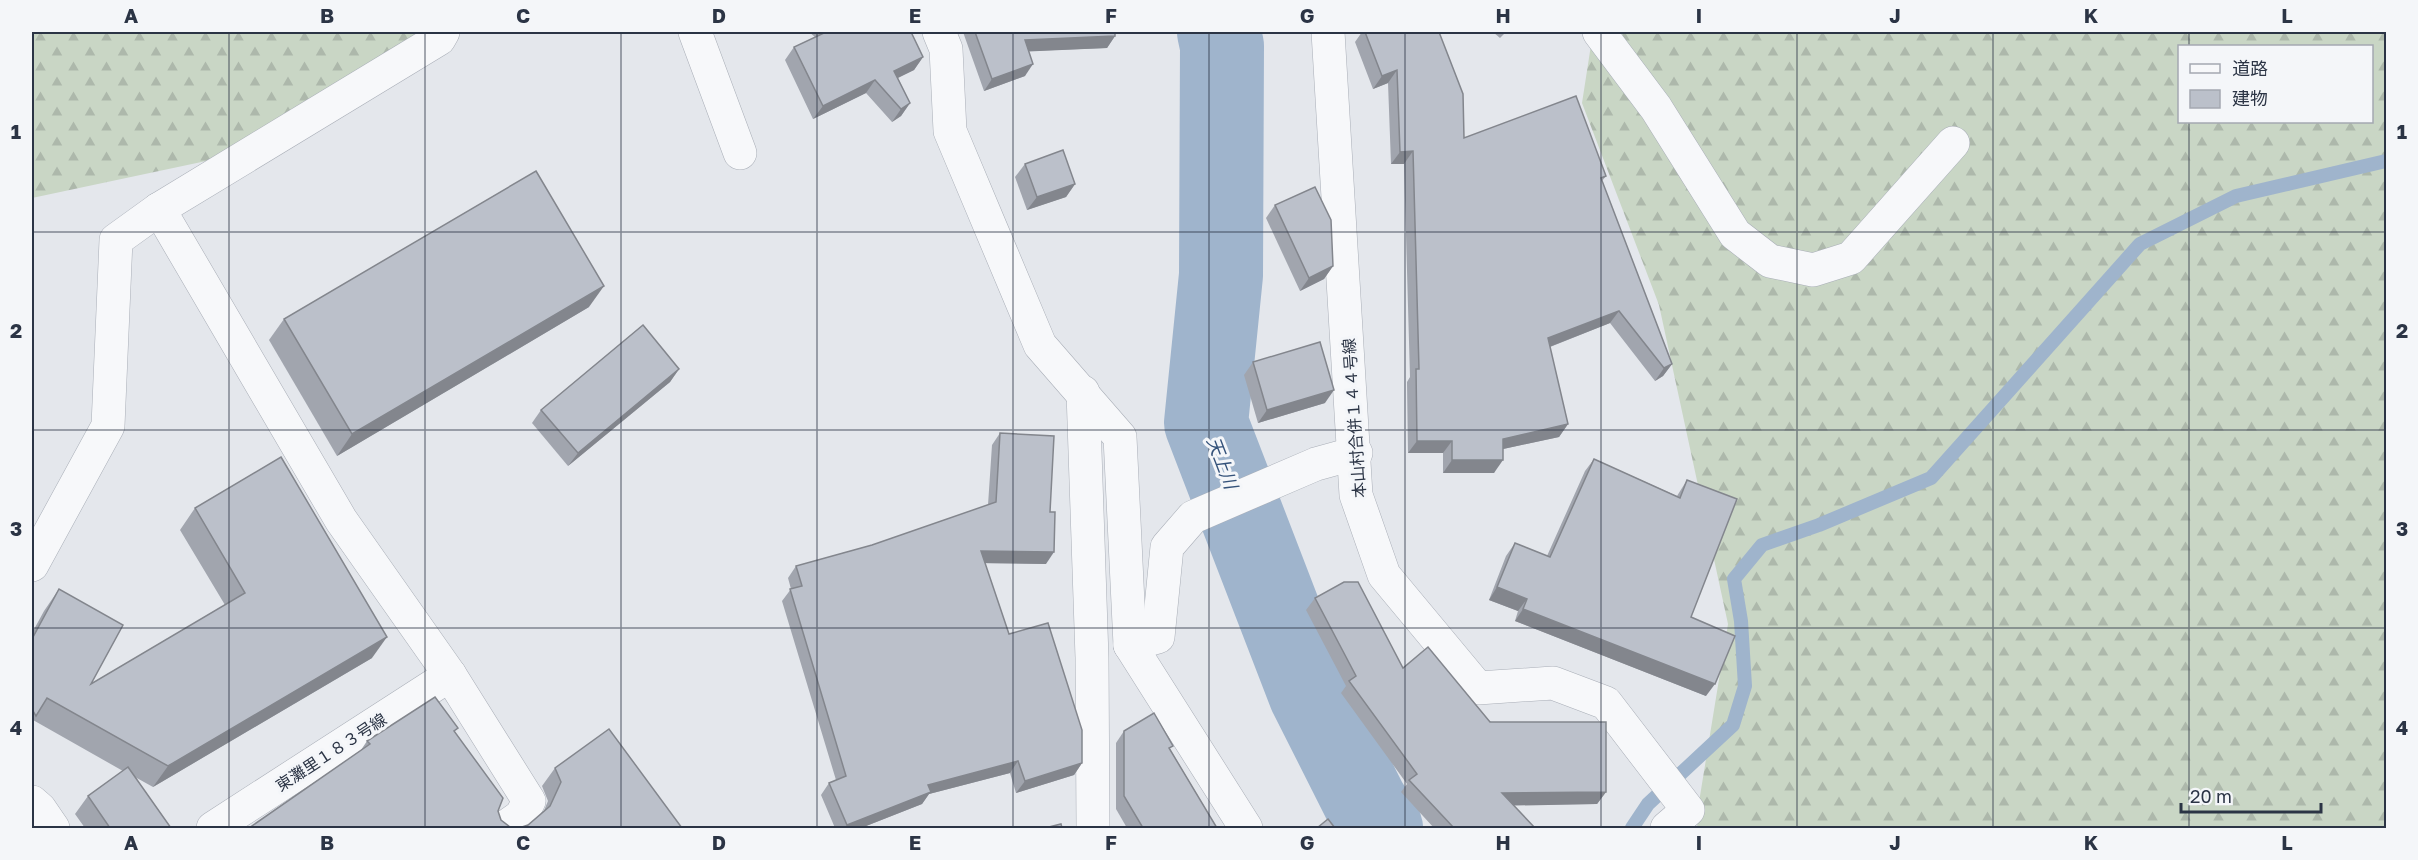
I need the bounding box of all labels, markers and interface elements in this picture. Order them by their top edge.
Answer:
text: A [124,3,138,27]
text: B [320,3,334,27]
text: C [516,3,530,27]
text: D [712,3,726,27]
text: E [909,3,921,27]
text: F [1105,3,1117,27]
text: G [1300,3,1314,27]
text: H [1495,3,1511,27]
text: I [1696,3,1702,27]
text: J [1889,3,1901,27]
text: K [2084,3,2099,27]
text: L [2281,3,2293,27]
legend [2178,45,2373,123]
text: 道路 [2232,57,2268,79]
text: 建物 [2232,87,2268,109]
text: 1 [11,119,21,143]
text: 1 [2397,119,2407,143]
text: 2 [10,318,22,342]
text: 2 [2396,318,2408,342]
street label: 本山村合併１４４号線 [1338,337,1370,499]
water label: 天上川 [1203,433,1244,494]
text: 3 [10,516,22,540]
text: 3 [2396,516,2408,540]
street label: 東灘里１８３号線 [272,709,390,795]
text: 4 [10,715,22,739]
text: 4 [2396,715,2408,739]
scale bar [2181,776,2320,814]
text: 20 m [2190,785,2232,807]
text: A [124,830,138,854]
text: B [320,830,334,854]
text: C [516,830,530,854]
text: D [712,830,726,854]
text: E [909,830,921,854]
text: F [1105,830,1117,854]
text: G [1300,830,1314,854]
text: H [1495,830,1511,854]
text: I [1696,830,1702,854]
text: J [1889,830,1901,854]
text: K [2084,830,2099,854]
text: L [2281,830,2293,854]

